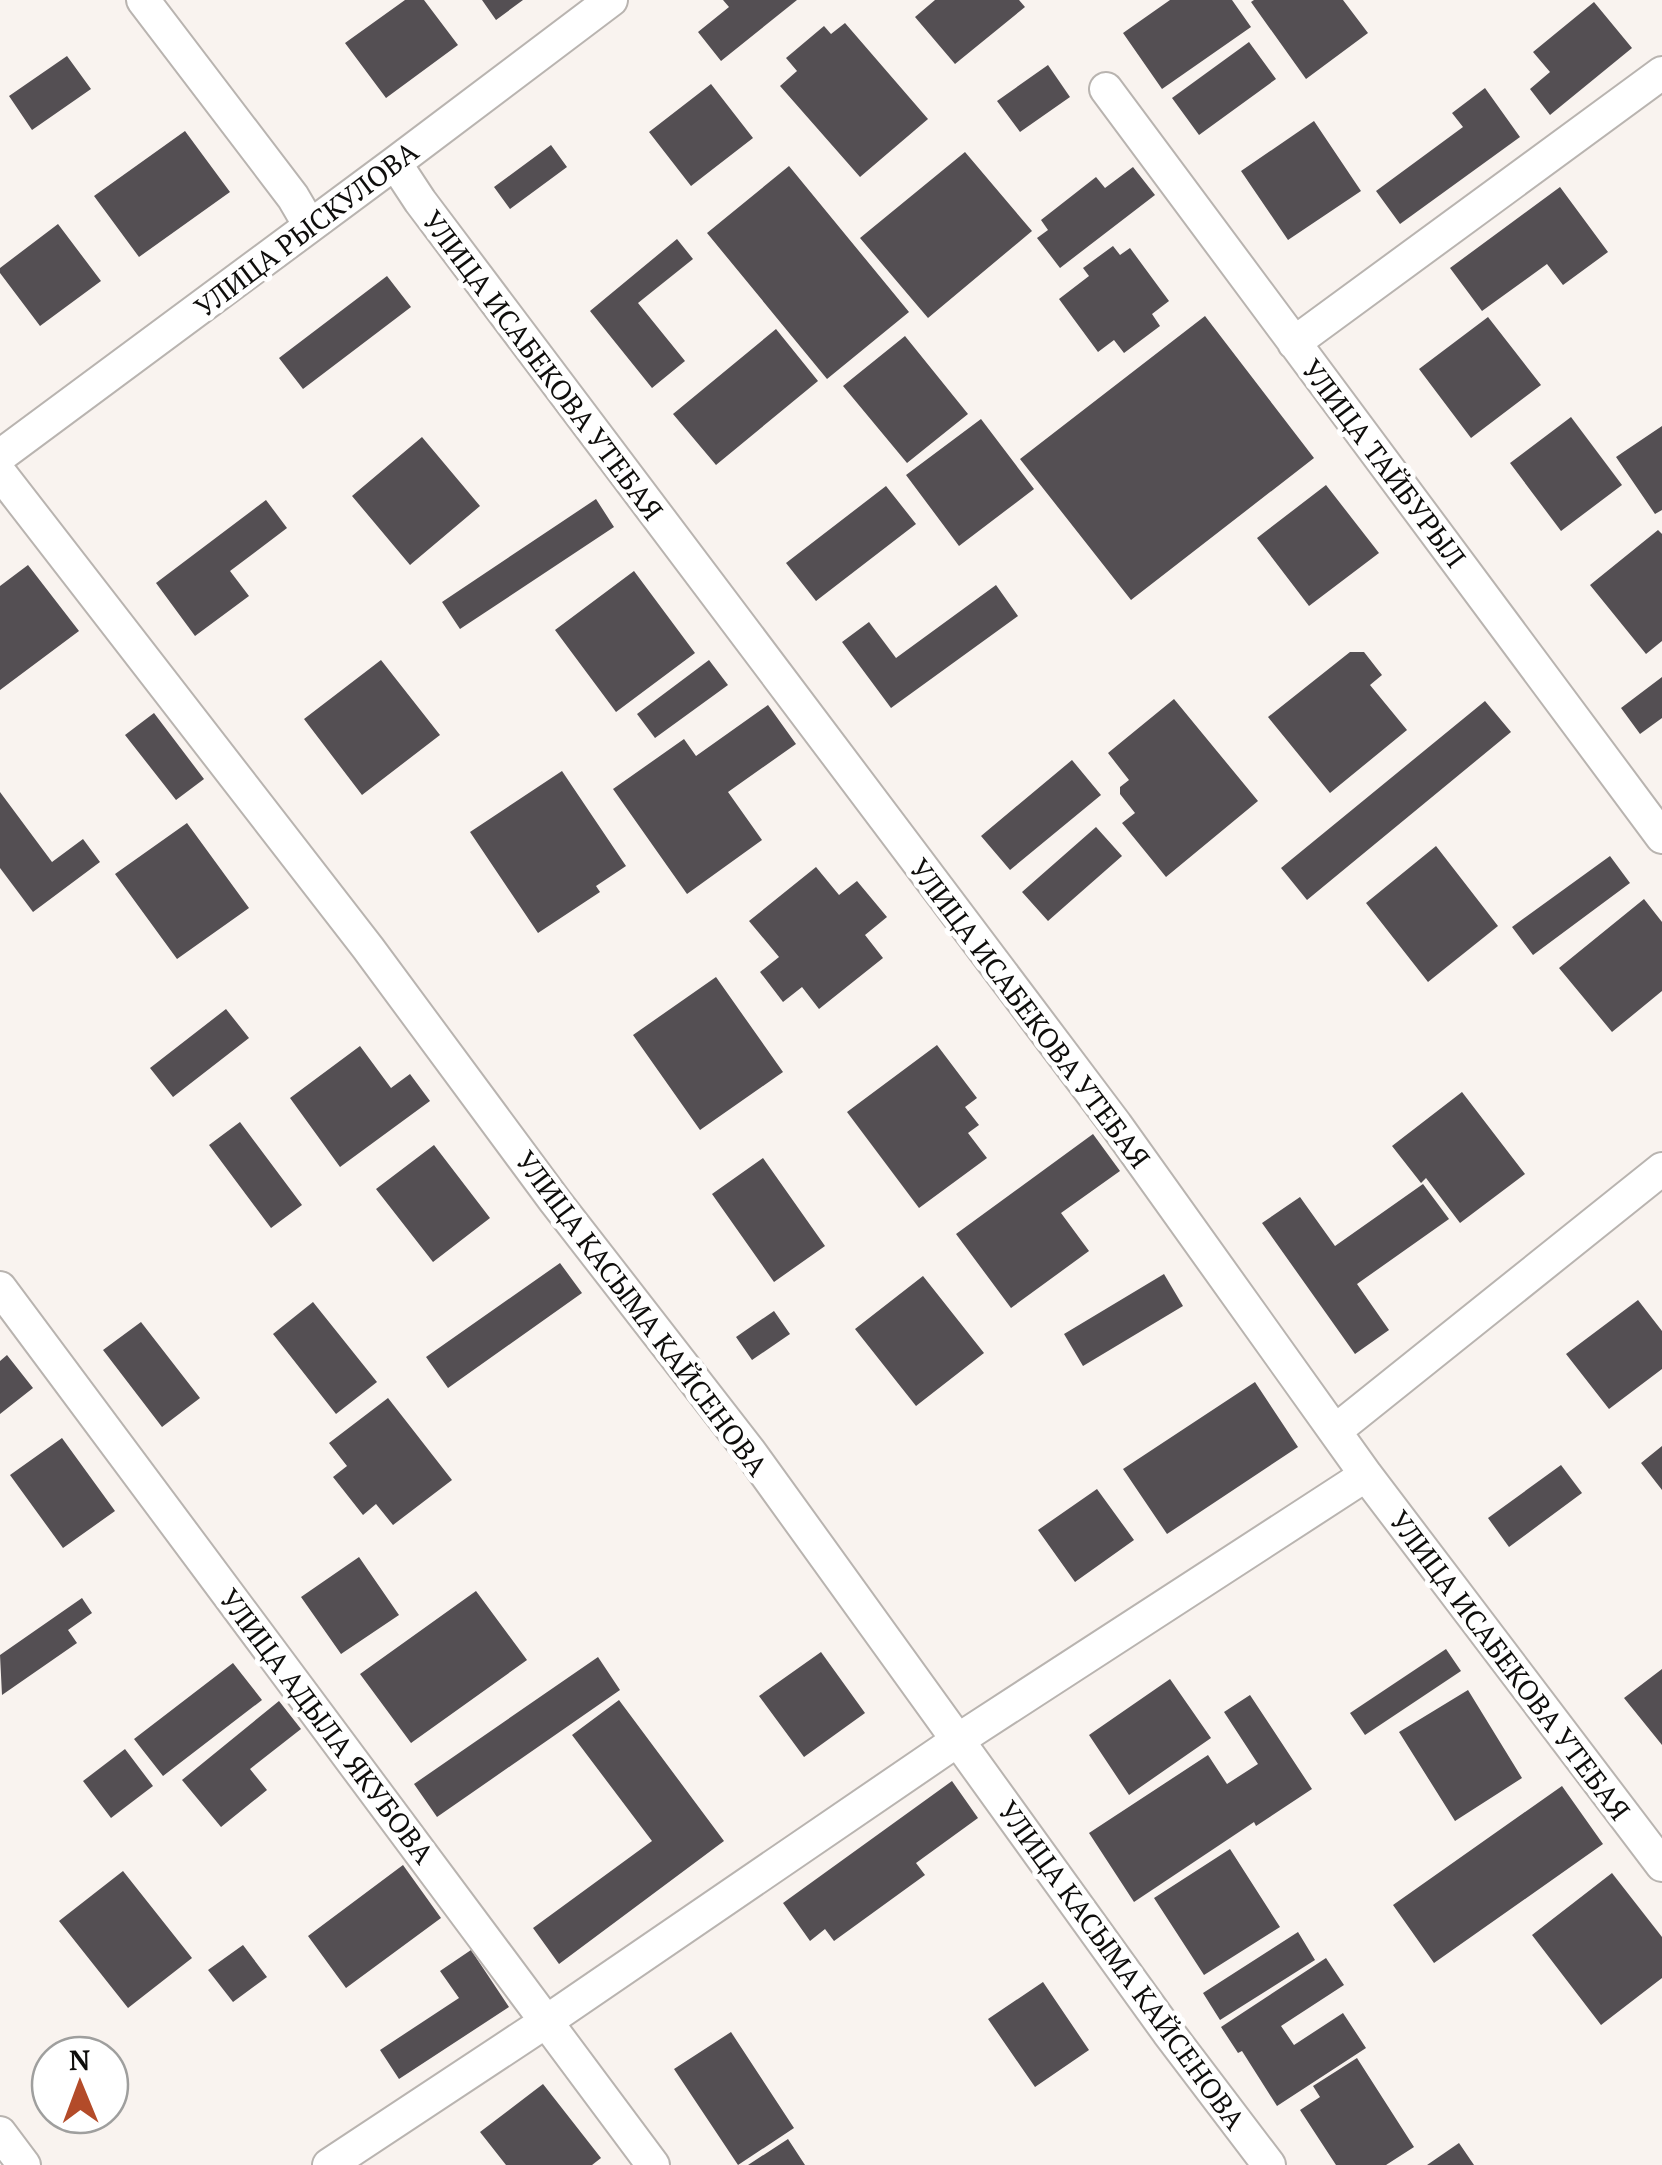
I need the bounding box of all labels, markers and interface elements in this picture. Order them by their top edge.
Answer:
street label: УЛИЦА РЫСКУЛОВА [187,132,426,325]
street label: УЛИЦА ИСАБЕКОВА УТЕБАЯ [414,203,672,527]
street label: УЛИЦА ТАЙБУРЫЛ [1294,352,1474,574]
street label: УЛИЦА ИСАБЕКОВА УТЕБАЯ [901,851,1159,1175]
street label: УЛИЦА КАСЫМА КАЙСЕНОВА [508,1143,777,1484]
street label: УЛИЦА ИСАБЕКОВА УТЕБАЯ [1381,1503,1639,1827]
street label: УЛИЦА АДЫЛА ЯКУБОВА [211,1581,443,1872]
street label: УЛИЦА КАСЫМА КАЙСЕНОВА [990,1793,1254,2137]
north arrow [30,2035,130,2135]
text: N [69,2041,90,2078]

